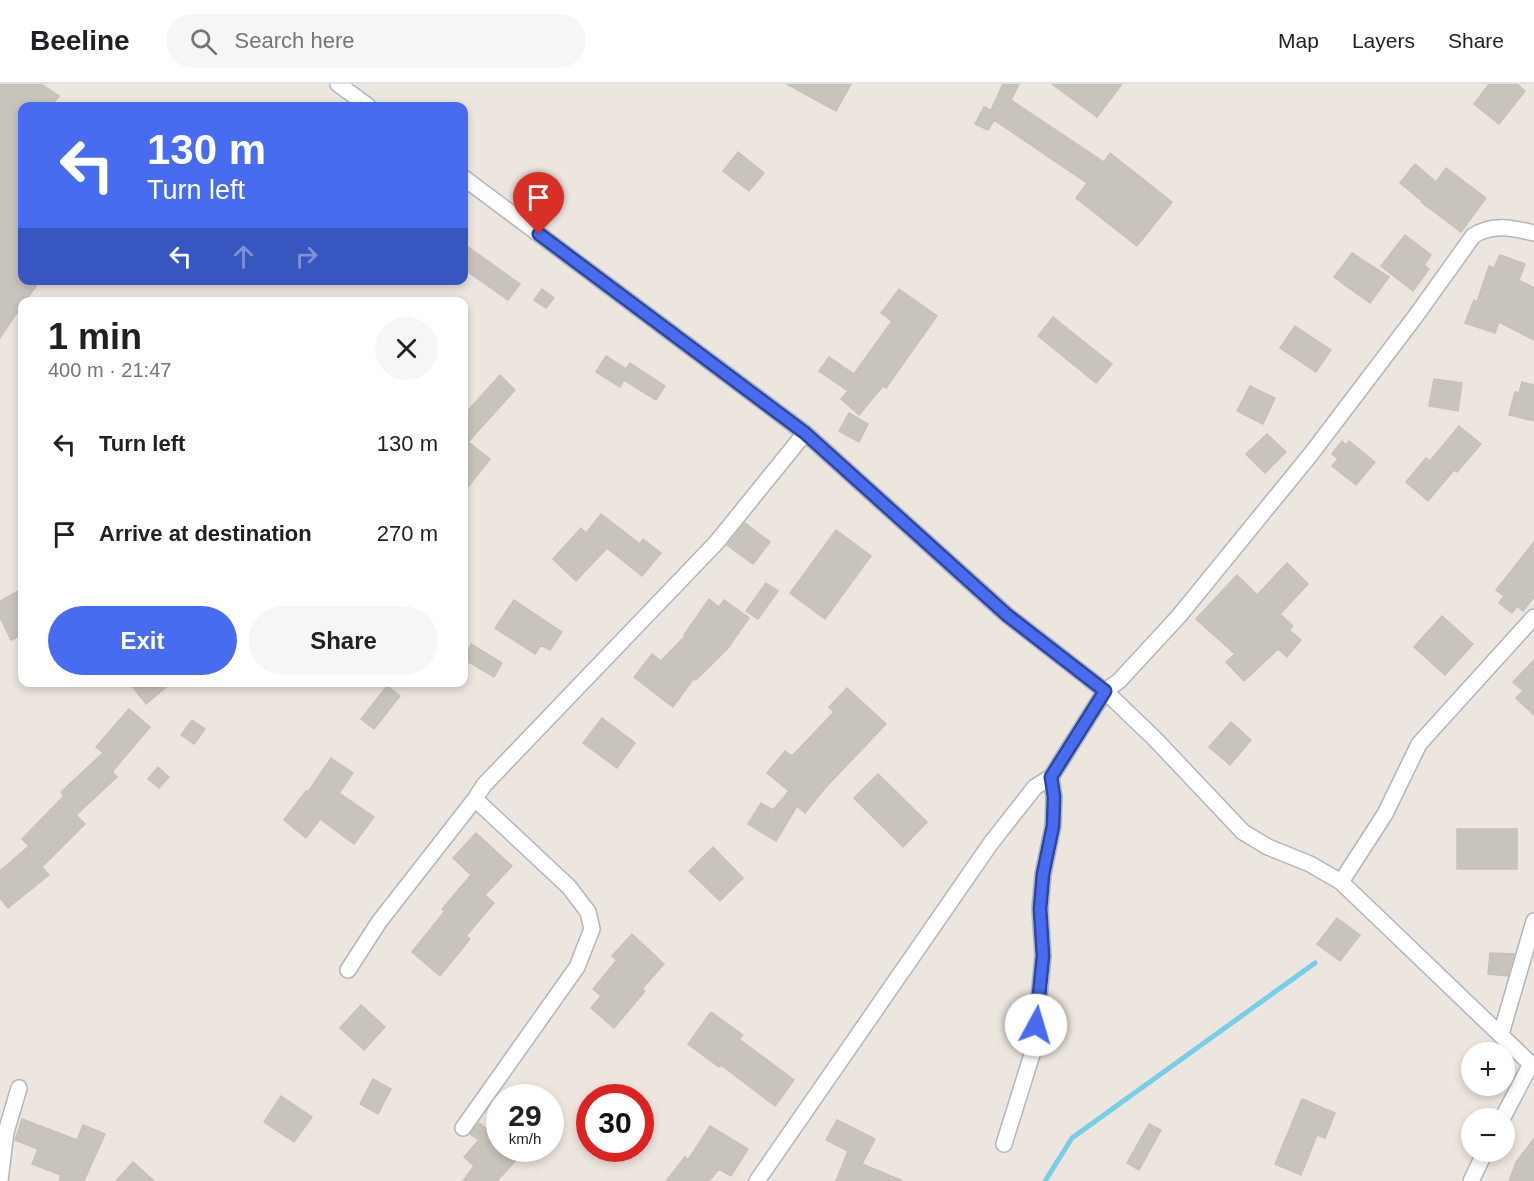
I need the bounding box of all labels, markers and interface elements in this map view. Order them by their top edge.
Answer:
search box [166,14,586,68]
text: Beeline [30,25,130,56]
icon: search [187,25,220,58]
text: Search here [235,28,354,53]
text: Map [1278,29,1319,52]
text: Layers [1352,29,1415,52]
text: Share [1448,29,1504,52]
icon: left [48,126,126,204]
text: 130 m [147,126,266,173]
pin [513,172,564,234]
text: Turn left [147,175,245,205]
icon: arrive [522,181,555,214]
icon: left [164,240,197,273]
icon: ahead [227,240,260,273]
icon: right [290,240,323,273]
text: 1 min [48,316,142,357]
button: close [375,317,438,380]
text: 400 m · 21:47 [48,359,171,381]
icon: left [48,428,81,461]
text: Turn left [99,431,185,456]
text: 130 m [377,431,438,456]
icon: arrive [48,518,81,551]
text: Arrive at destination [99,521,312,546]
text: 270 m [377,521,438,546]
button: Exit [48,606,237,675]
button: Share [249,606,438,675]
position arrow [1004,993,1068,1057]
map controls [1461,1042,1515,1162]
button: + [1461,1042,1515,1096]
speed limit sign: 30 [576,1084,654,1162]
text: 29 [508,1099,542,1132]
button: − [1461,1108,1515,1162]
text: km/h [509,1130,541,1147]

